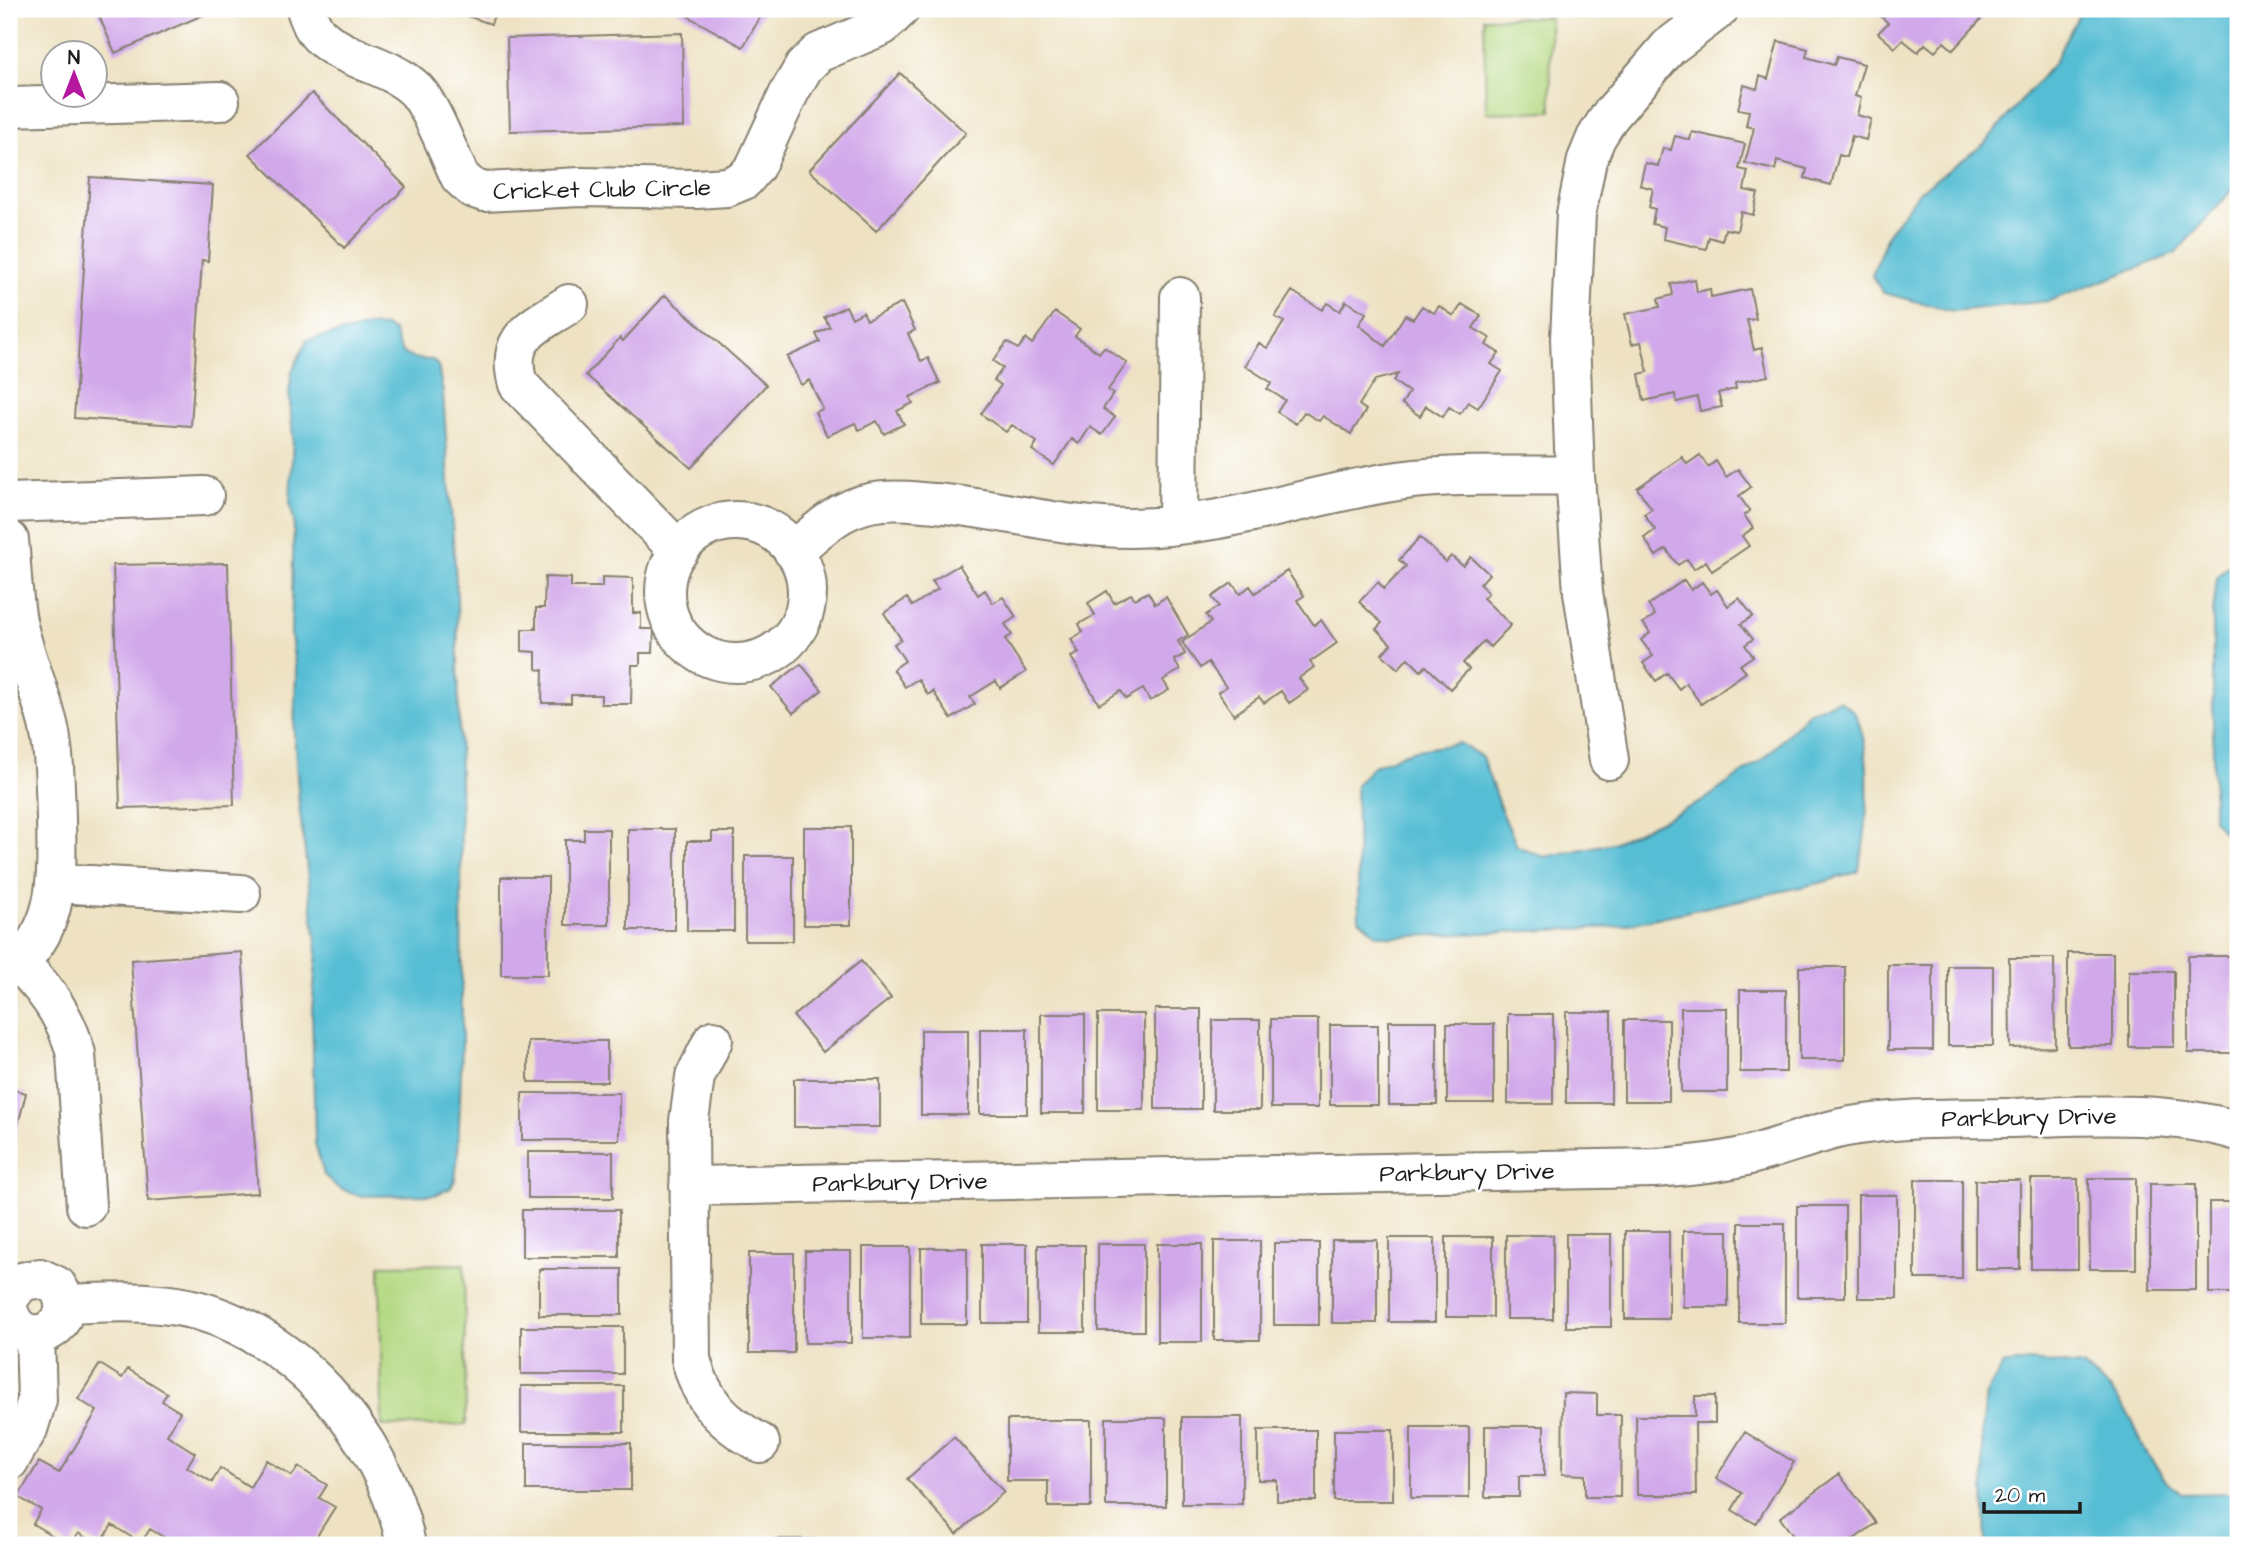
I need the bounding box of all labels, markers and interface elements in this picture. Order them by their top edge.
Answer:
north arrow [38,38,108,108]
text: N [68,45,80,72]
street label: Cricket Club Circle [493,171,711,209]
street label: Parkbury Drive [1941,1099,2117,1138]
street label: Parkbury Drive [1379,1154,1555,1193]
street label: Parkbury Drive [812,1164,988,1203]
scale bar [1984,1470,2081,1514]
text: 20 m [1995,1481,2046,1510]

